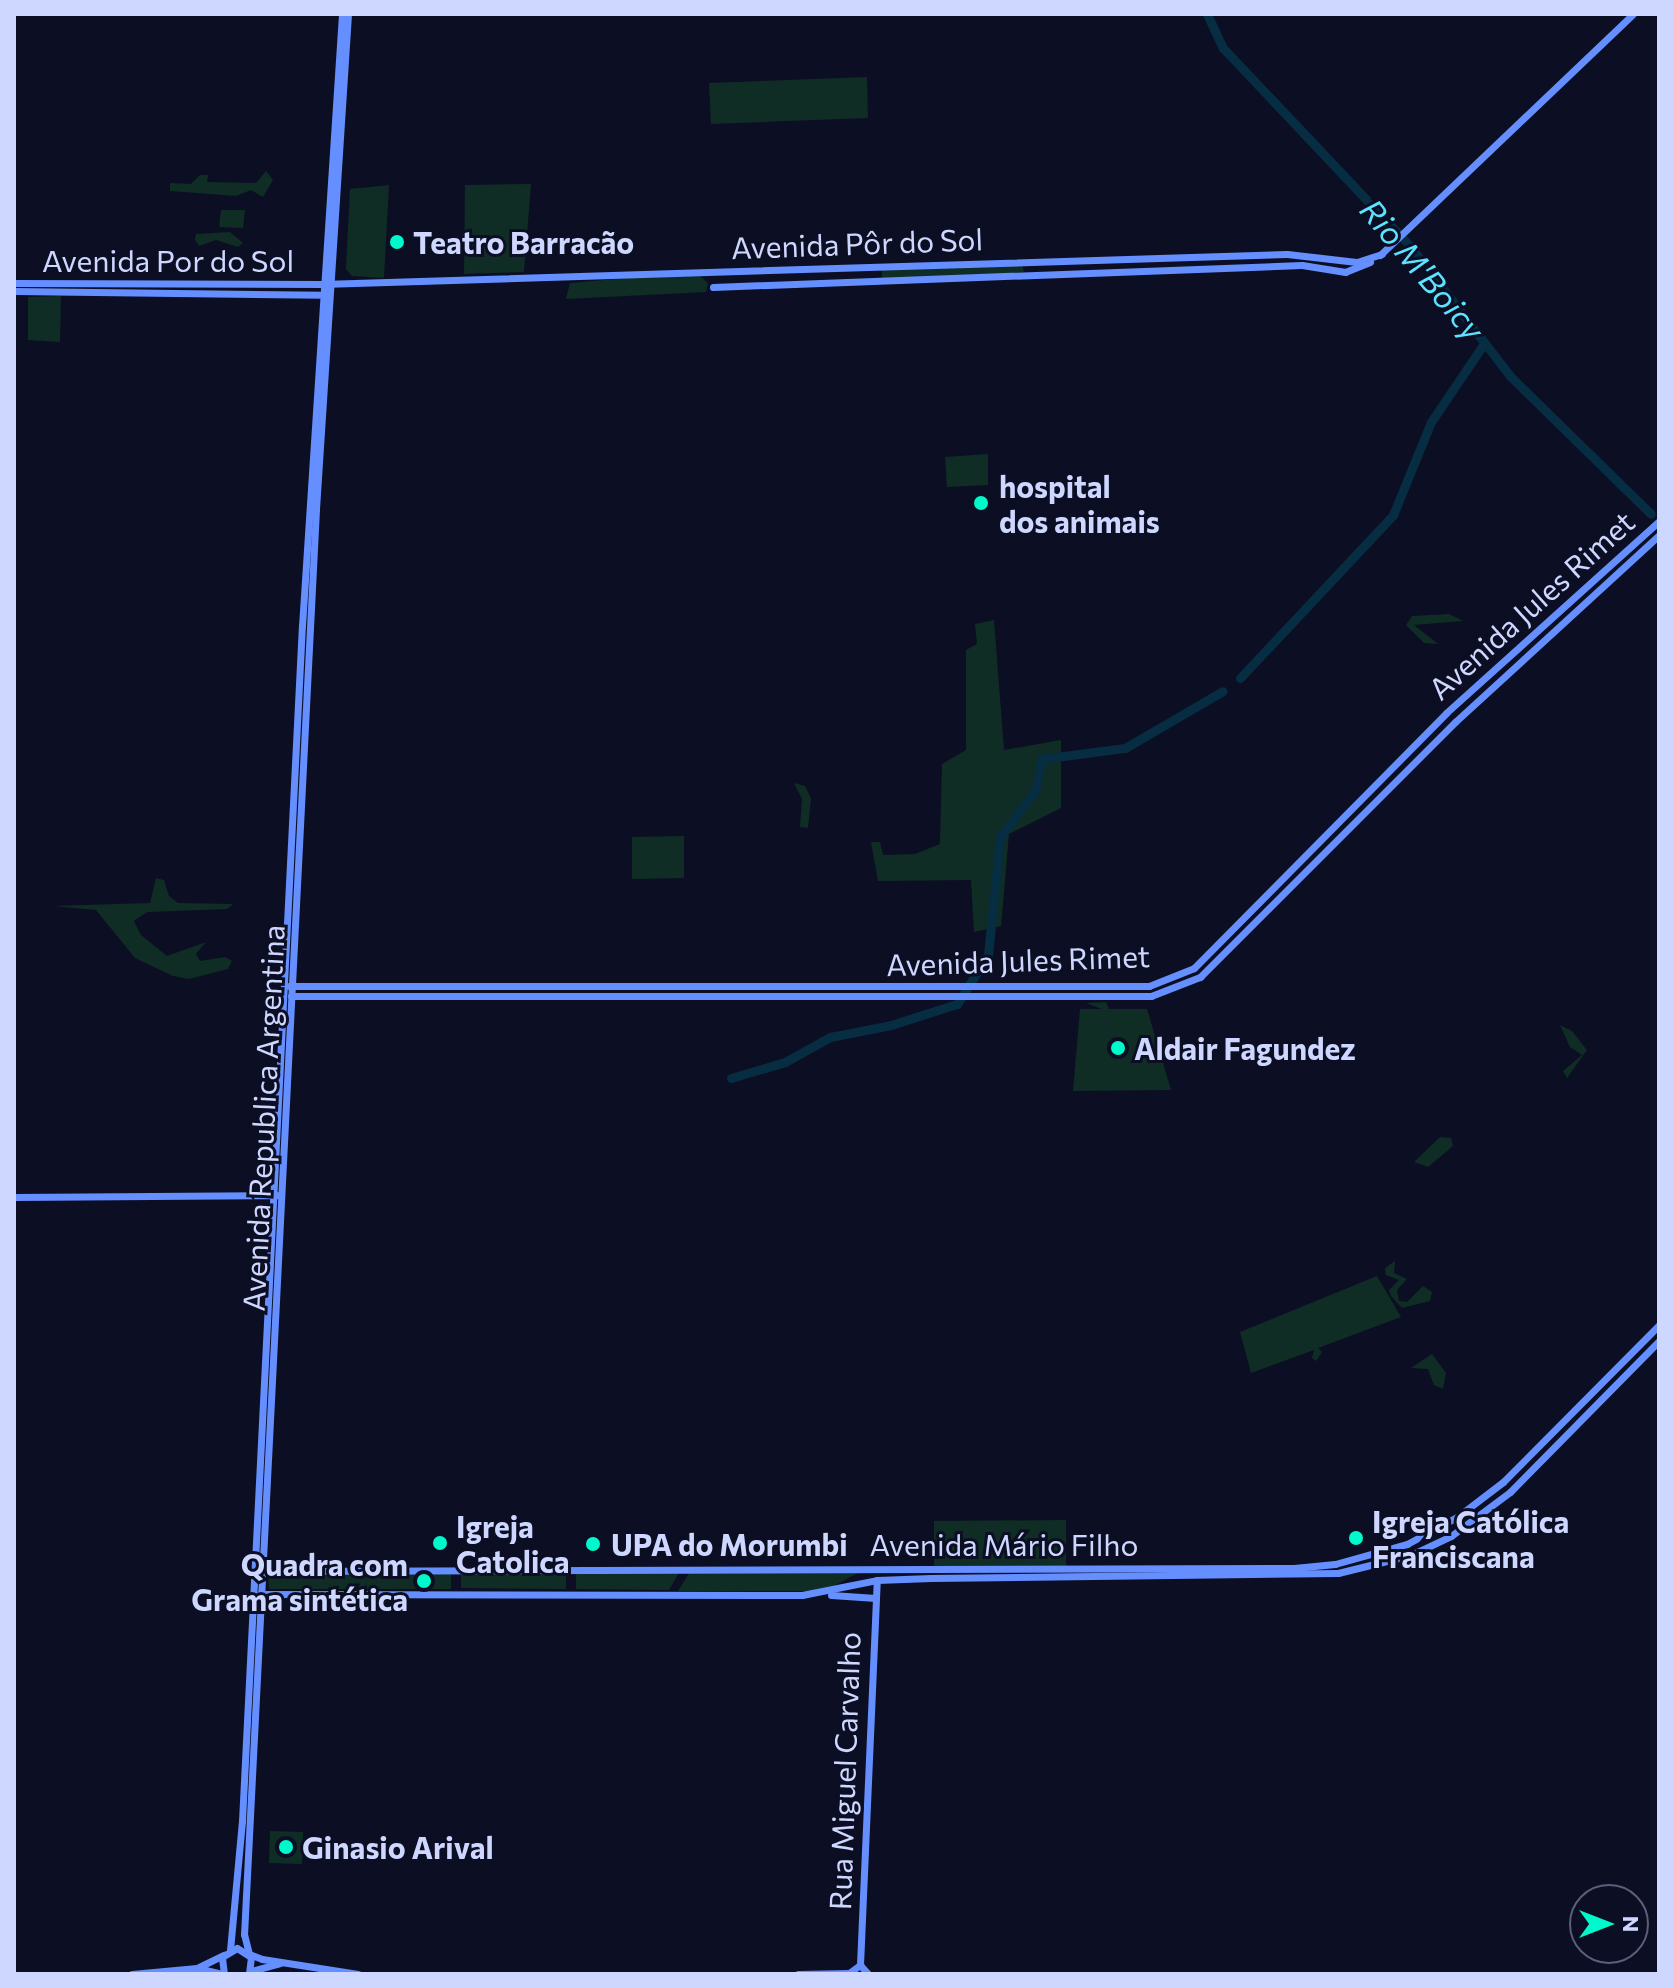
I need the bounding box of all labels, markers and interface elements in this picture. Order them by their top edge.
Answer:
water label: Rio M'Boicy [1353,191,1493,347]
street label: Avenida Pôr do Sol [730,221,984,265]
place label: Teatro Barracão [413,224,634,260]
marker: Teatro Barracão [388,233,406,251]
street label: Avenida Por do Sol [42,242,294,278]
place label: hospital dos animais [999,468,1160,538]
marker: hospital dos animais [970,492,992,514]
street label: Avenida Jules Rimet [1421,503,1641,707]
street label: Avenida Republica Argentina [235,924,291,1312]
street label: Avenida Jules Rimet [885,937,1151,983]
place label: Aldair Fagundez [1134,1030,1356,1066]
marker: Aldair Fagundez [1109,1039,1127,1057]
place label: Igreja Católica Franciscana [1372,1503,1569,1574]
place label: Igreja Catolica [456,1508,570,1578]
place label: UPA do Morumbi [611,1526,848,1562]
street label: Avenida Mário Filho [870,1526,1138,1562]
marker: Igreja Católica Franciscana [1347,1529,1365,1547]
marker: UPA do Morumbi [582,1533,604,1555]
marker: Igreja Catolica [431,1534,449,1552]
place label: Quadra com Grama sintética [191,1546,408,1616]
marker: Quadra com Grama sintética [415,1572,433,1590]
street label: Rua Miguel Carvalho [821,1631,867,1911]
place label: Ginasio Arival [302,1829,494,1865]
marker: Ginasio Arival [277,1838,295,1856]
north arrow [1569,1884,1649,1964]
text: N [1618,1916,1645,1932]

